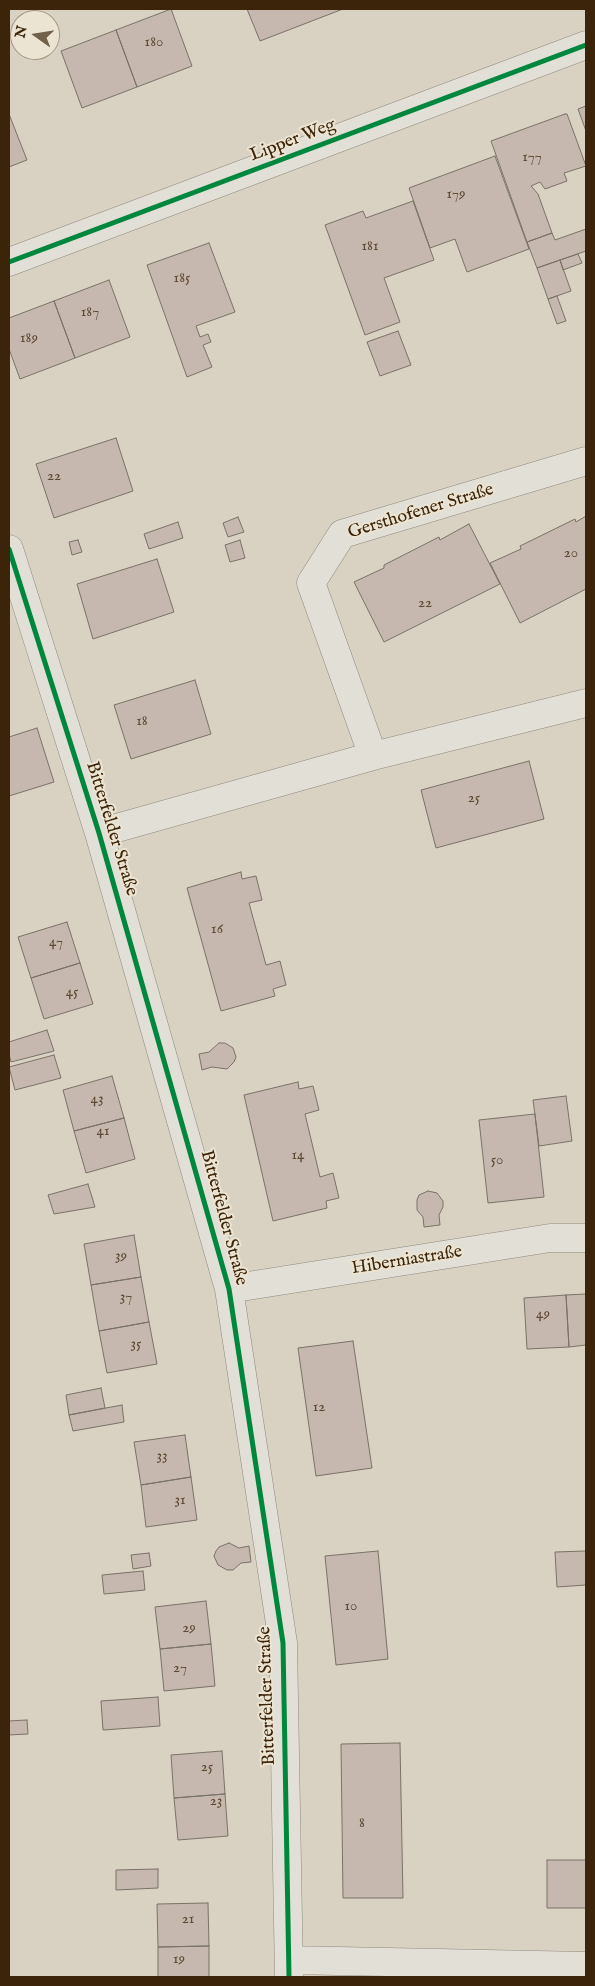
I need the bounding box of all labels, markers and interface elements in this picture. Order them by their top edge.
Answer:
north arrow [10,10,60,60]
text: N [11,24,31,40]
house number: 180 [145,34,163,52]
street label: Lipper Weg [247,115,339,167]
house number: 177 [522,149,542,167]
house number: 179 [446,186,466,204]
house number: 181 [361,238,379,256]
house number: 185 [174,270,190,288]
house number: 187 [81,304,99,322]
house number: 189 [20,330,38,348]
house number: 22 [47,468,61,486]
street label: Gersthofener Straße [346,480,496,544]
house number: 20 [564,545,578,563]
house number: 22 [418,595,432,613]
house number: 18 [136,713,148,731]
street label: Bitterfelder Straße [80,759,142,899]
house number: 25 [468,790,480,808]
house number: 16 [211,921,223,939]
house number: 47 [49,934,63,952]
house number: 45 [66,984,78,1002]
house number: 43 [91,1091,103,1109]
house number: 41 [97,1123,109,1141]
house number: 14 [292,1147,304,1165]
street label: Bitterfelder Straße [195,1148,251,1288]
house number: 50 [491,1152,503,1170]
street label: Hiberniastraße [350,1242,464,1280]
house number: 39 [115,1248,127,1266]
house number: 37 [120,1289,132,1307]
house number: 49 [536,1306,550,1324]
house number: 35 [130,1336,142,1354]
house number: 12 [313,1399,325,1417]
house number: 33 [156,1448,168,1466]
house number: 31 [174,1492,186,1510]
house number: 10 [345,1598,357,1616]
house number: 29 [182,1620,196,1638]
street label: Bitterfelder Straße [255,1626,281,1766]
house number: 27 [173,1660,187,1678]
house number: 25 [201,1759,213,1777]
house number: 23 [210,1793,222,1811]
house number: 8 [359,1815,365,1833]
house number: 21 [182,1911,194,1929]
house number: 19 [173,1951,185,1969]

